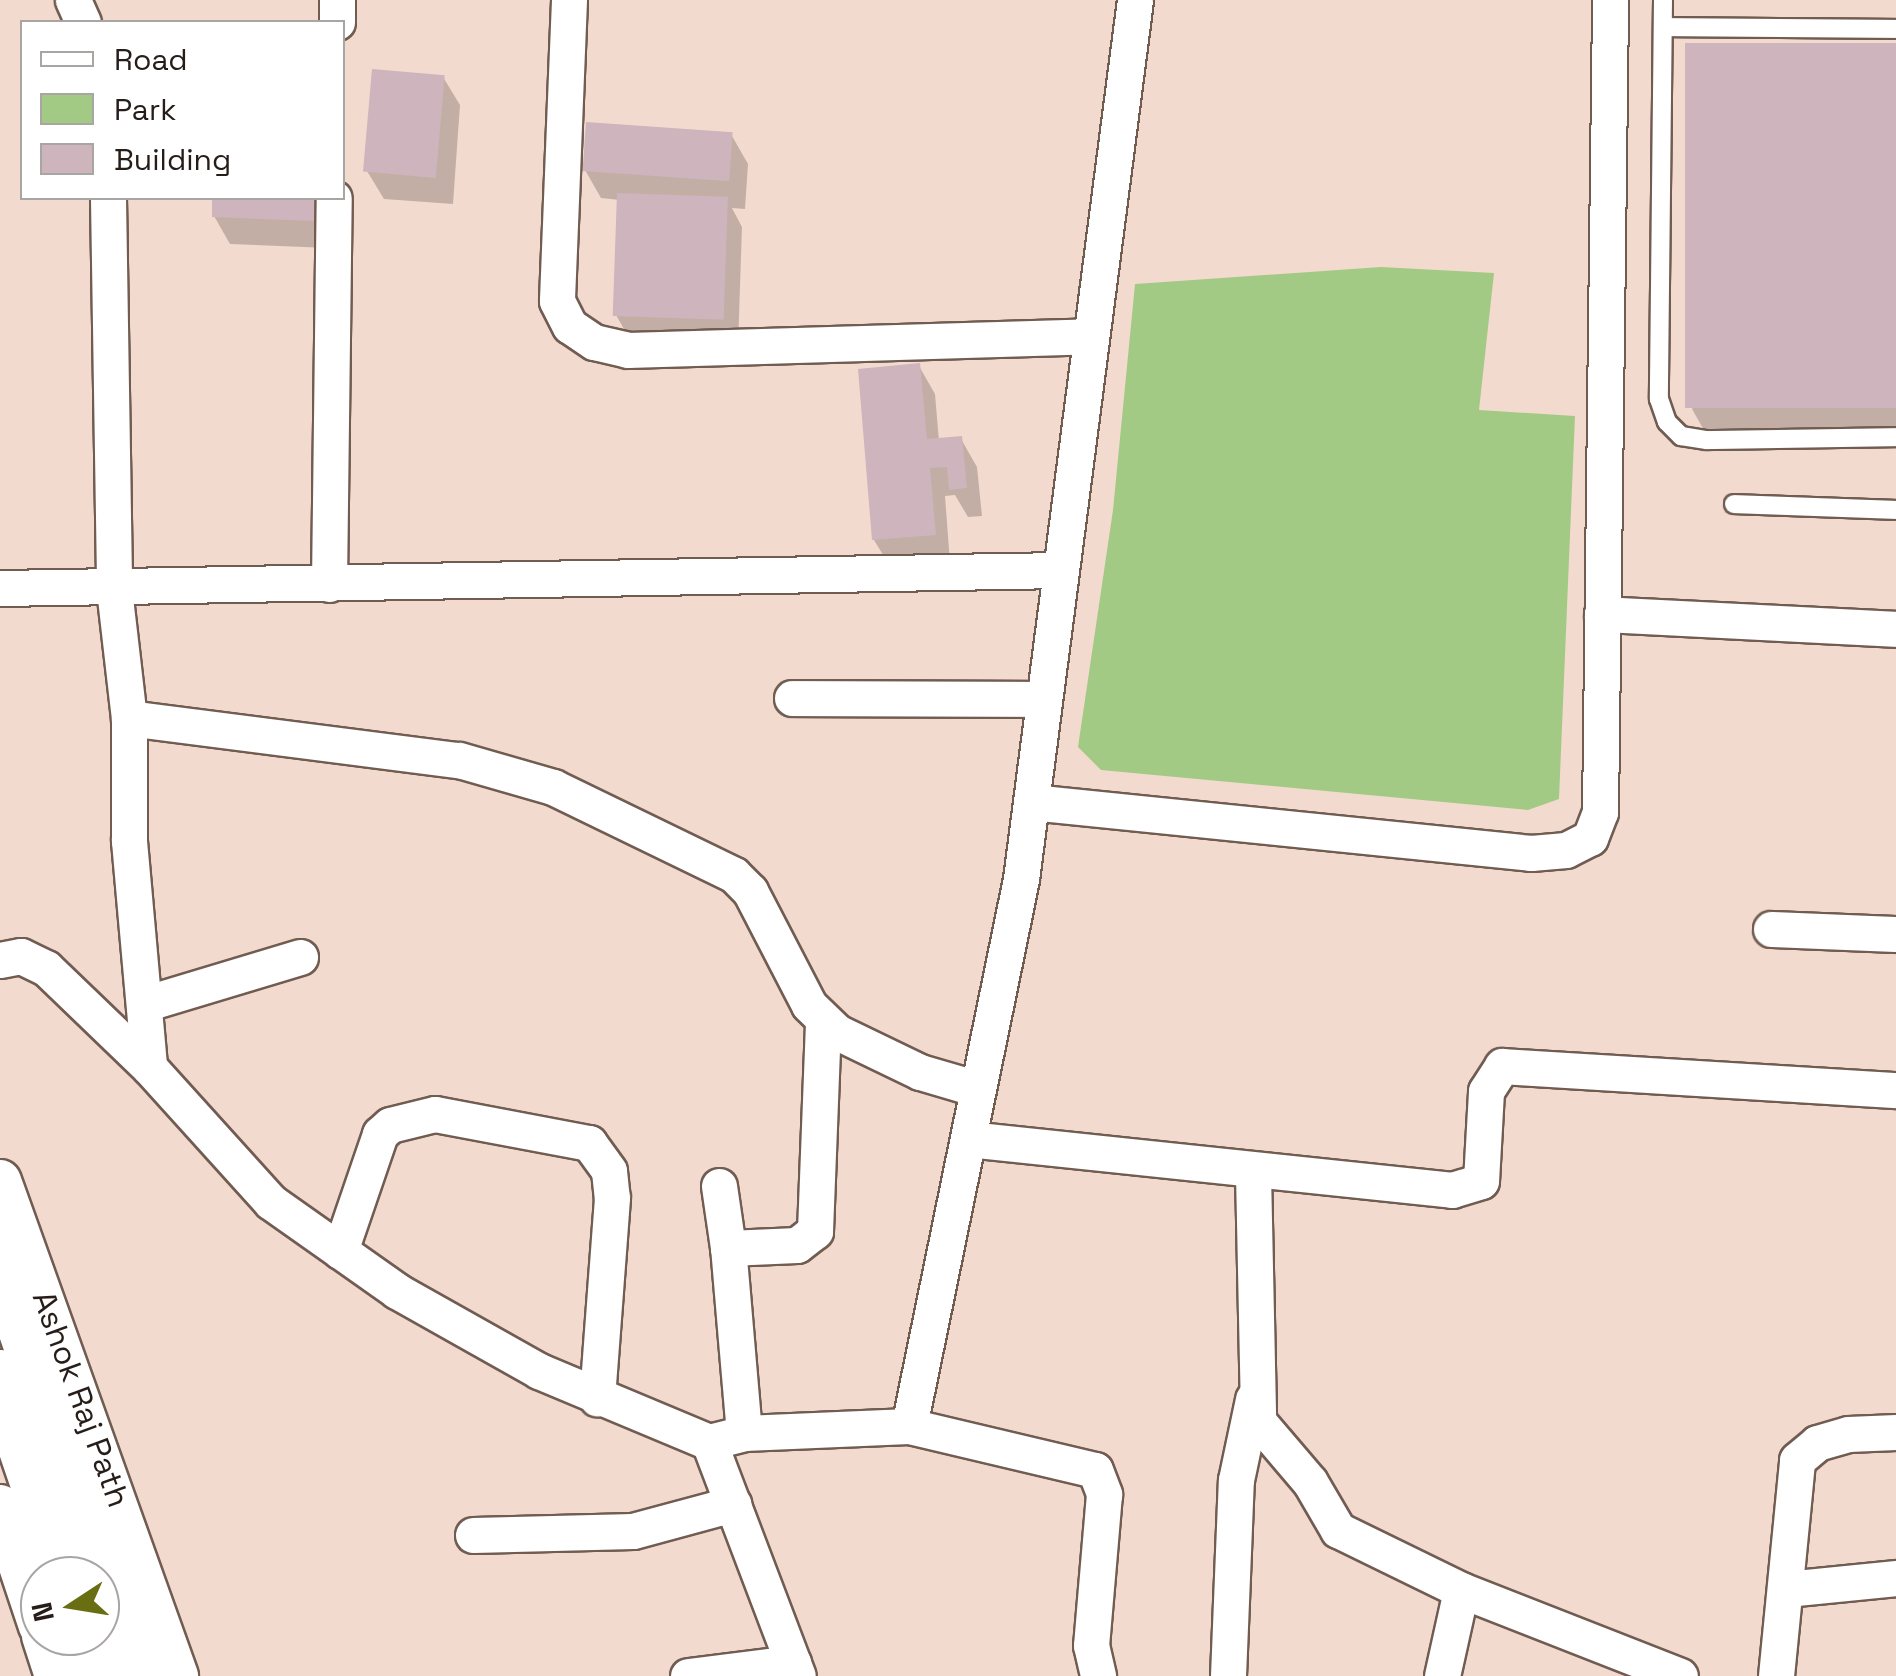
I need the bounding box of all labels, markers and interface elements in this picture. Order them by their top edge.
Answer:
legend [20,20,345,200]
text: Road [114,40,188,79]
text: Park [114,90,176,129]
text: Building [114,140,231,179]
street label: Ashok Raj Path [24,1286,138,1512]
north arrow [20,1556,120,1656]
text: N [23,1599,62,1625]

